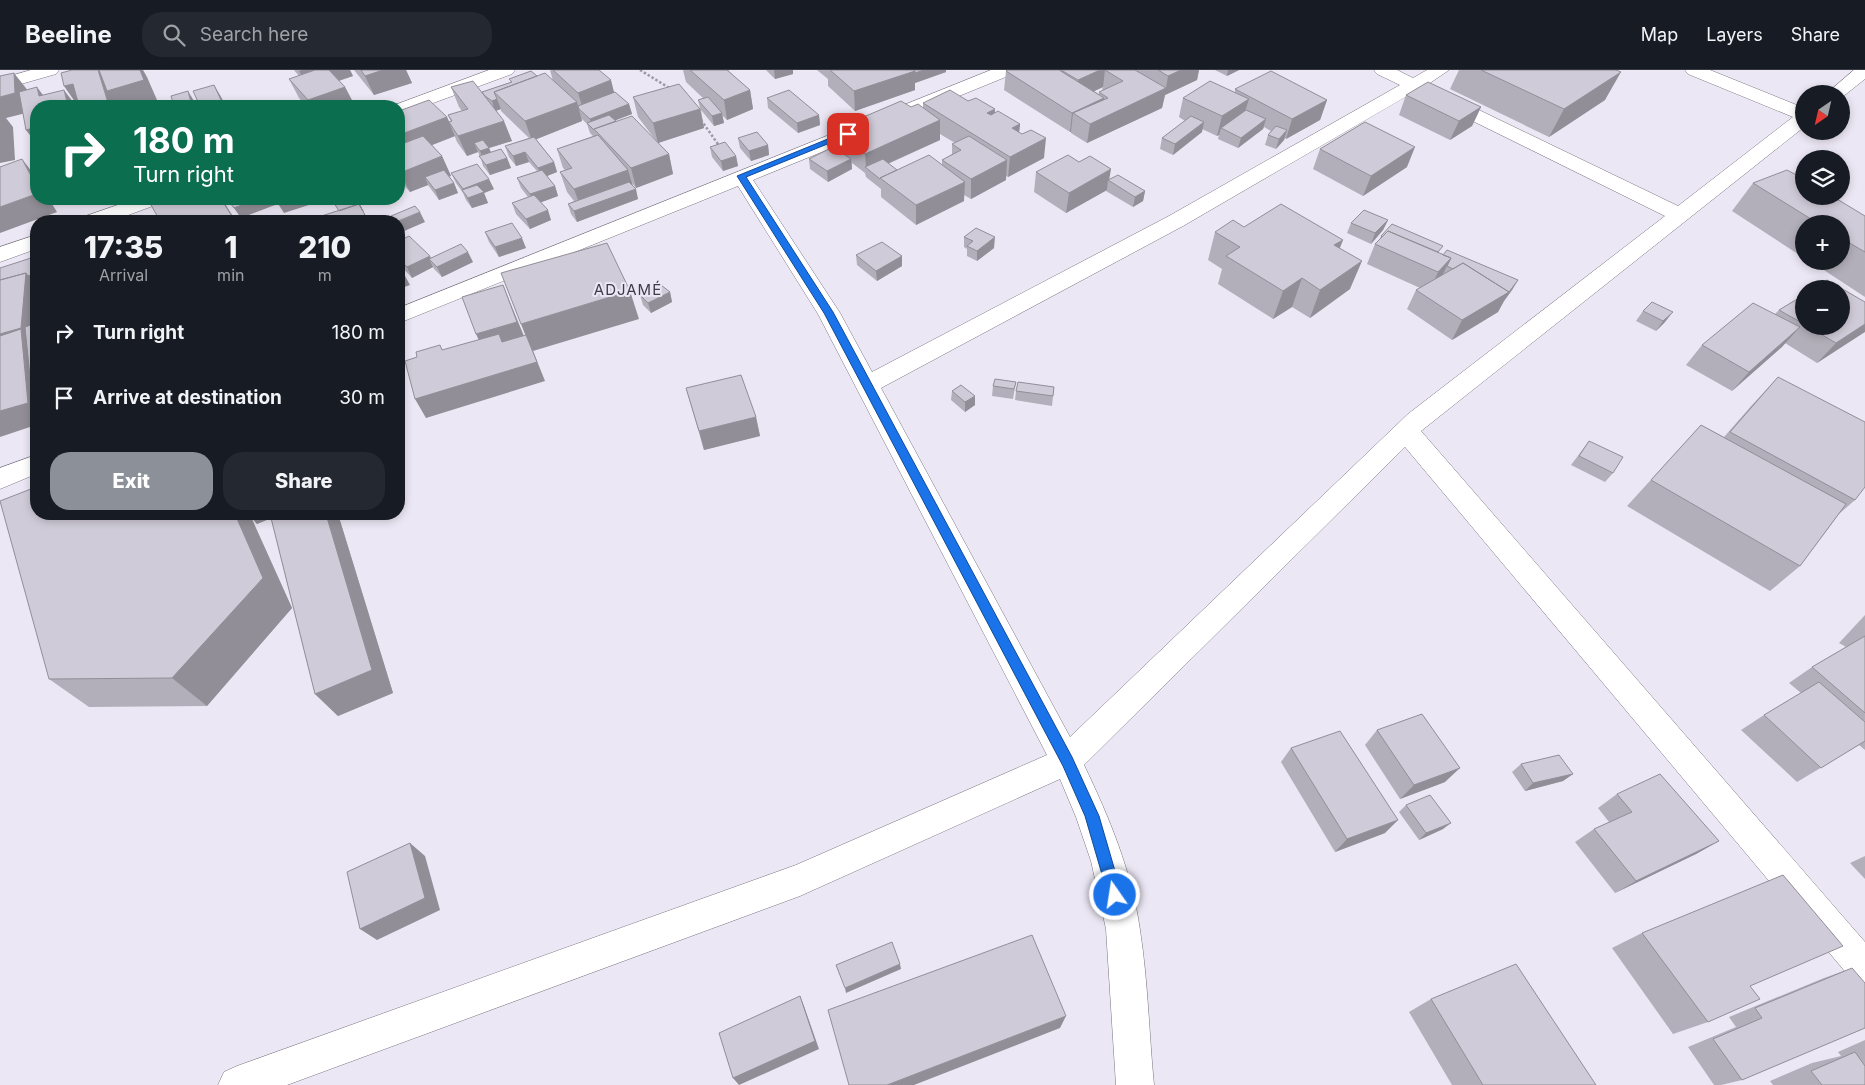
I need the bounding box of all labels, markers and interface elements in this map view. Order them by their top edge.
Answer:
search box [142,12,492,57]
text: Beeline [25,20,112,49]
icon: search [160,21,188,49]
text: Search here [200,23,308,46]
text: Map [1641,24,1678,45]
text: Layers [1706,24,1763,45]
text: Share [1791,24,1840,45]
north arrow [1795,85,1850,140]
map controls [1795,85,1850,335]
pin [827,113,869,155]
text: 180 m [133,119,235,161]
icon: right [50,120,115,185]
icon: arrive [834,120,862,148]
button: layers [1795,150,1850,205]
text: Turn right [133,161,234,187]
button: + [1795,215,1850,270]
text: 17:35 [84,229,163,265]
text: 1 [224,229,237,265]
text: 210 [298,229,351,265]
text: Arrival [99,265,148,285]
text: min [217,265,244,285]
text: m [318,265,332,285]
district label: ADJAMÉ [594,280,662,299]
button: − [1795,280,1850,335]
icon: right [50,319,78,347]
text: Turn right [93,321,184,344]
text: 180 m [332,321,385,344]
icon: arrive [50,384,78,412]
text: Arrive at destination [93,386,282,409]
text: 30 m [339,386,385,409]
button: Exit [50,452,213,510]
button: Share [223,452,385,510]
position arrow [1088,868,1140,920]

